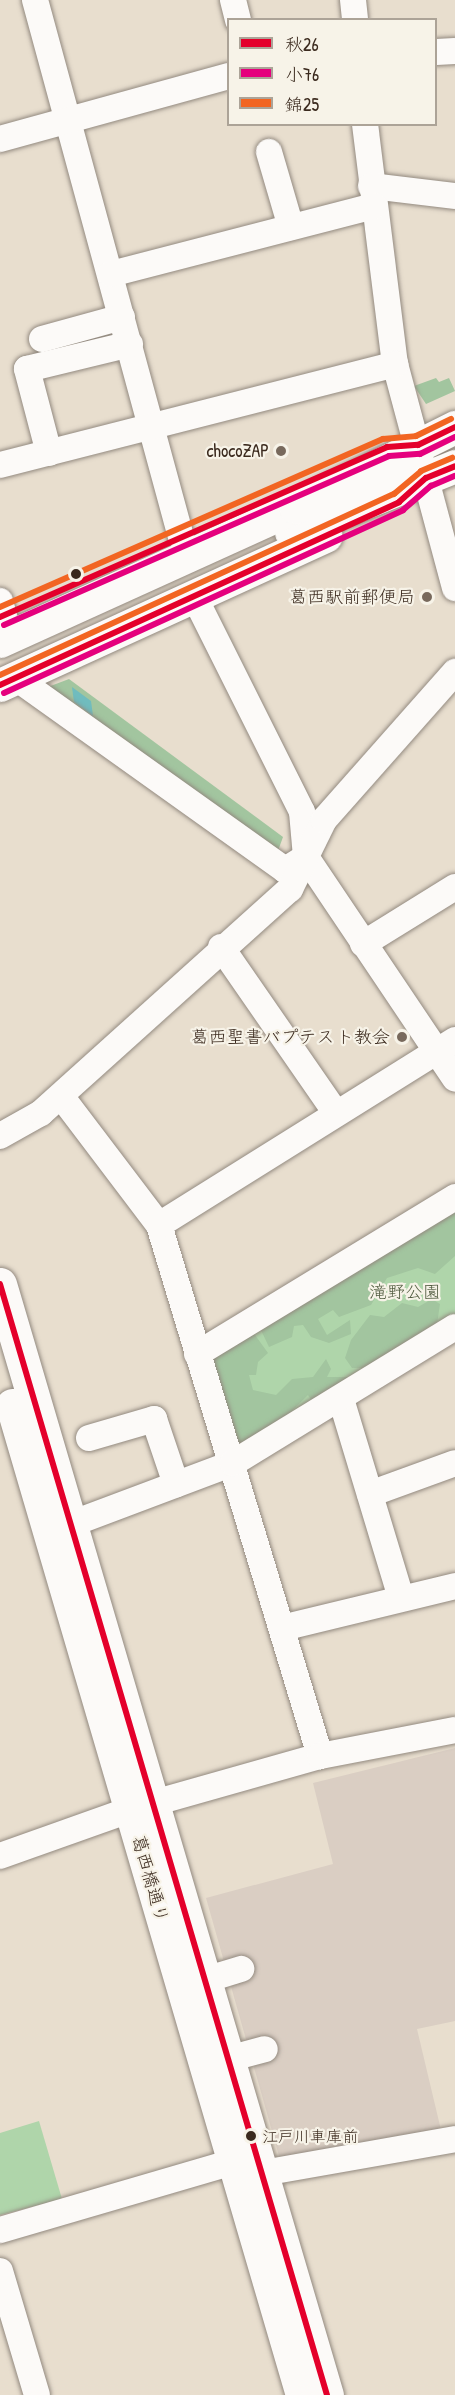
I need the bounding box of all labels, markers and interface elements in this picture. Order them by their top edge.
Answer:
legend [227,18,437,126]
text: 秋26 [285,32,319,57]
text: 小76 [285,62,319,87]
text: 錦25 [285,92,319,117]
place label: chocoZAP [206,440,269,462]
marker: chocoZAP [274,444,288,458]
unlabelled marker [70,568,82,580]
place label: 葛西駅前郵便局 [289,586,415,608]
marker: 葛西駅前郵便局 [420,590,434,604]
place label: 葛西聖書バプテスト教会 [192,1026,390,1048]
marker: 葛西聖書バプテスト教会 [395,1030,409,1044]
park label: 滝野公園 [369,1281,441,1303]
street label: 葛西橋通り [127,1833,173,1925]
place label: 江戸川車庫前 [262,2126,358,2146]
marker: 江戸川車庫前 [245,2130,257,2142]

